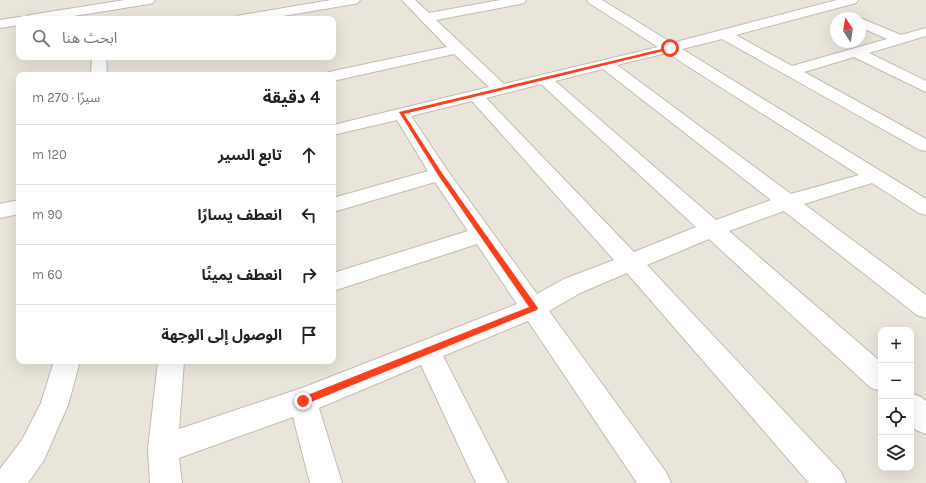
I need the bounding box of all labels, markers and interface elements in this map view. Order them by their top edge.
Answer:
north arrow [830,12,866,48]
search box [16,16,336,60]
icon: search [30,27,52,49]
text: ابحث هنا [62,29,117,47]
route start [661,39,679,57]
text: 4 دقيقة [263,87,320,107]
text: سيرًا · 270 m [32,90,100,105]
icon: ahead [298,144,320,166]
text: تابع السير [218,146,282,164]
text: 120 m [32,147,67,162]
icon: left [298,204,320,226]
text: انعطف يسارًا [198,206,282,224]
text: 90 m [32,207,63,222]
icon: right [298,264,320,286]
text: انعطف يمينًا [202,266,282,284]
text: 60 m [32,267,62,282]
icon: arrive [298,324,320,346]
text: الوصول إلى الوجهة [161,326,282,344]
map controls [878,327,914,471]
button: + [878,327,914,363]
button: − [878,363,914,399]
route end [294,392,312,410]
button: locate [878,399,914,435]
button: layers [878,435,914,471]

